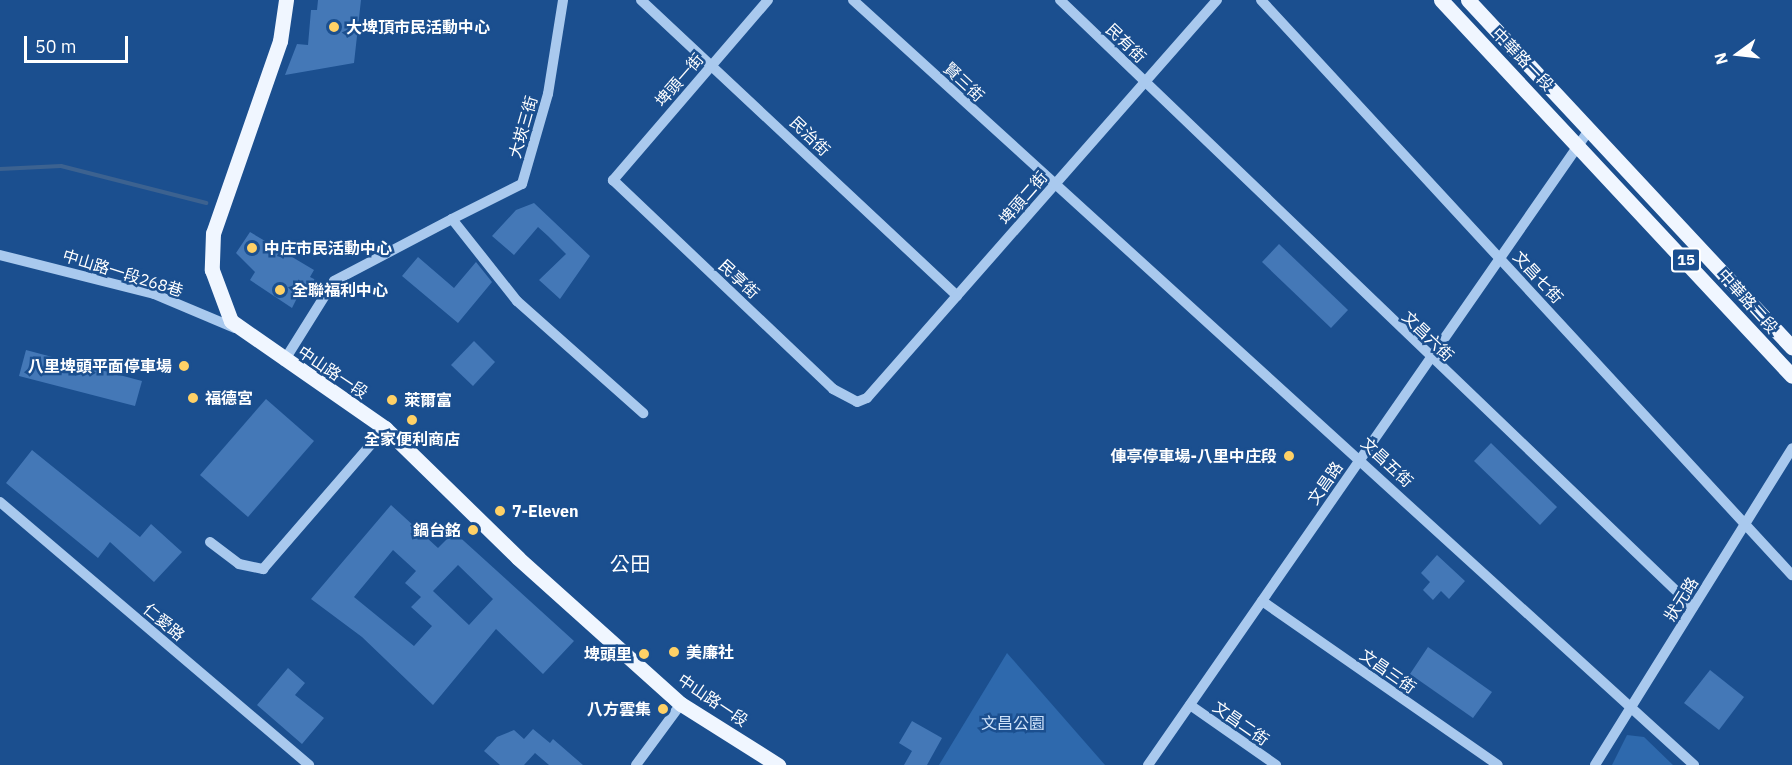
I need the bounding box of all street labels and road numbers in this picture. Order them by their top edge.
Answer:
street label: 民有街 [1102,19,1150,67]
street label: 中華路一段 [1488,24,1558,94]
street label: 埤頭一街 [651,50,707,110]
street label: 賢三街 [940,59,988,105]
street label: 大崁三街 [505,94,541,160]
street label: 民治街 [786,112,834,160]
street label: 埤頭二街 [995,168,1051,228]
street label: 中山路一段268巷 [61,246,185,300]
street label: 文昌七街 [1509,247,1567,307]
road number: 15 [1671,248,1701,272]
street label: 民享街 [715,256,763,302]
street label: 中華路二段 [1714,265,1782,337]
street label: 文昌六街 [1398,307,1458,365]
street label: 中山路一段 [294,342,372,402]
street label: 文昌五街 [1357,433,1417,491]
street label: 文昌路 [1303,458,1347,508]
street label: 狀元路 [1660,574,1702,624]
street label: 仁愛路 [139,599,189,645]
street label: 文昌三街 [1356,645,1420,697]
street label: 中山路一段 [674,670,752,730]
street label: 文昌二街 [1209,697,1273,749]

